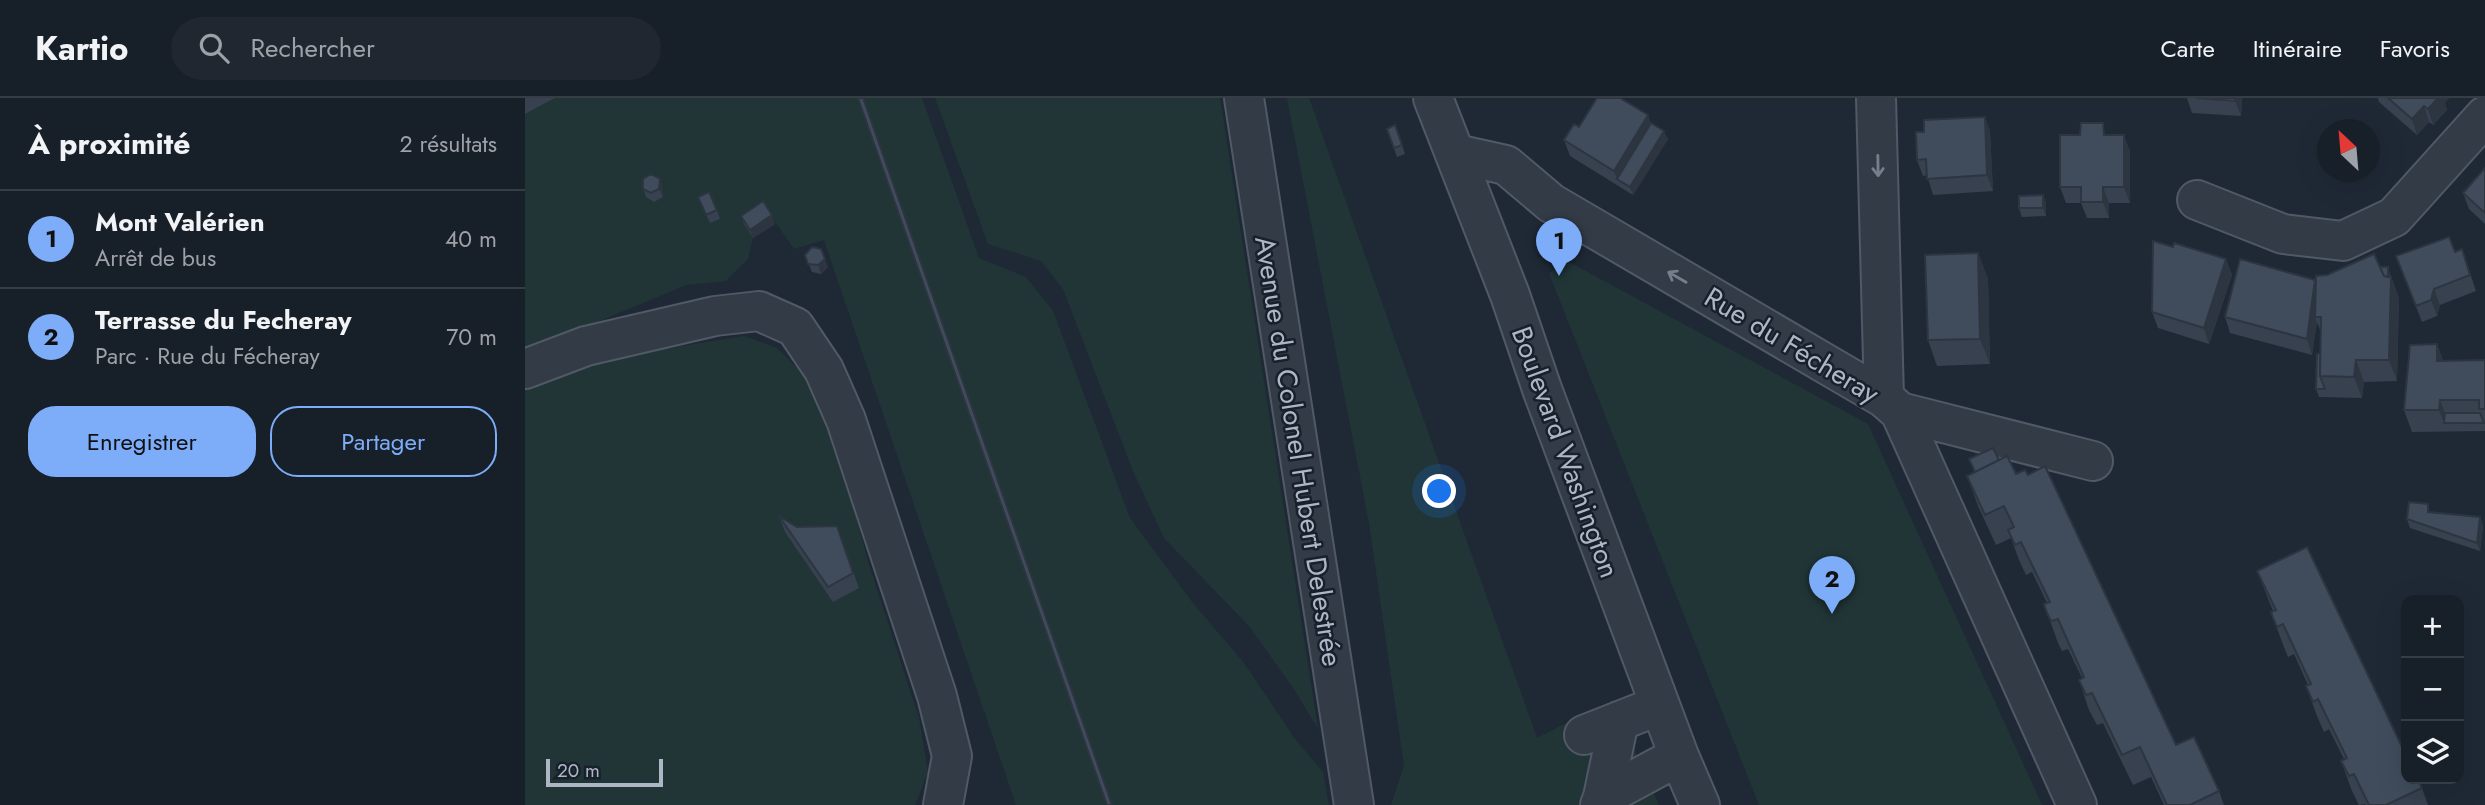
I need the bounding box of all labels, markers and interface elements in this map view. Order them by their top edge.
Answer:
search box [171,17,661,80]
text: Kartio [35,25,129,72]
icon: search [195,29,233,67]
text: Rechercher [251,29,375,67]
text: Carte [2160,31,2215,66]
text: Itinéraire [2253,31,2342,66]
text: Favoris [2380,31,2450,66]
north arrow [2317,119,2380,182]
text: À proximité [28,122,191,165]
text: 2 résultats [400,127,497,161]
one-way arrow [1871,154,1885,177]
text: Mont Valérien [95,203,265,241]
pin: 1 [1536,218,1582,276]
text: 1 [45,222,57,256]
text: 40 m [445,222,497,256]
street label: Avenue du Colonel Hubert Delestrée [1244,233,1353,669]
text: Arrêt de bus [95,241,216,275]
one-way arrow [1668,270,1688,284]
street label: Rue du Fécheray [1696,277,1888,414]
text: Terrasse du Fecheray [95,301,352,339]
text: 2 [43,320,59,354]
text: 70 m [446,320,497,354]
street label: Boulevard Washington [1501,321,1630,584]
text: Parc · Rue du Fécheray [95,339,320,373]
button: Enregistrer [28,406,256,477]
button: Partager [270,406,497,477]
your location [1422,474,1456,508]
pin: 2 [1809,556,1855,614]
map controls [2401,595,2464,784]
button: + [2401,595,2464,658]
button: − [2401,658,2464,721]
button: layers [2401,721,2464,784]
scale bar [546,756,663,788]
text: 20 m [557,757,600,784]

